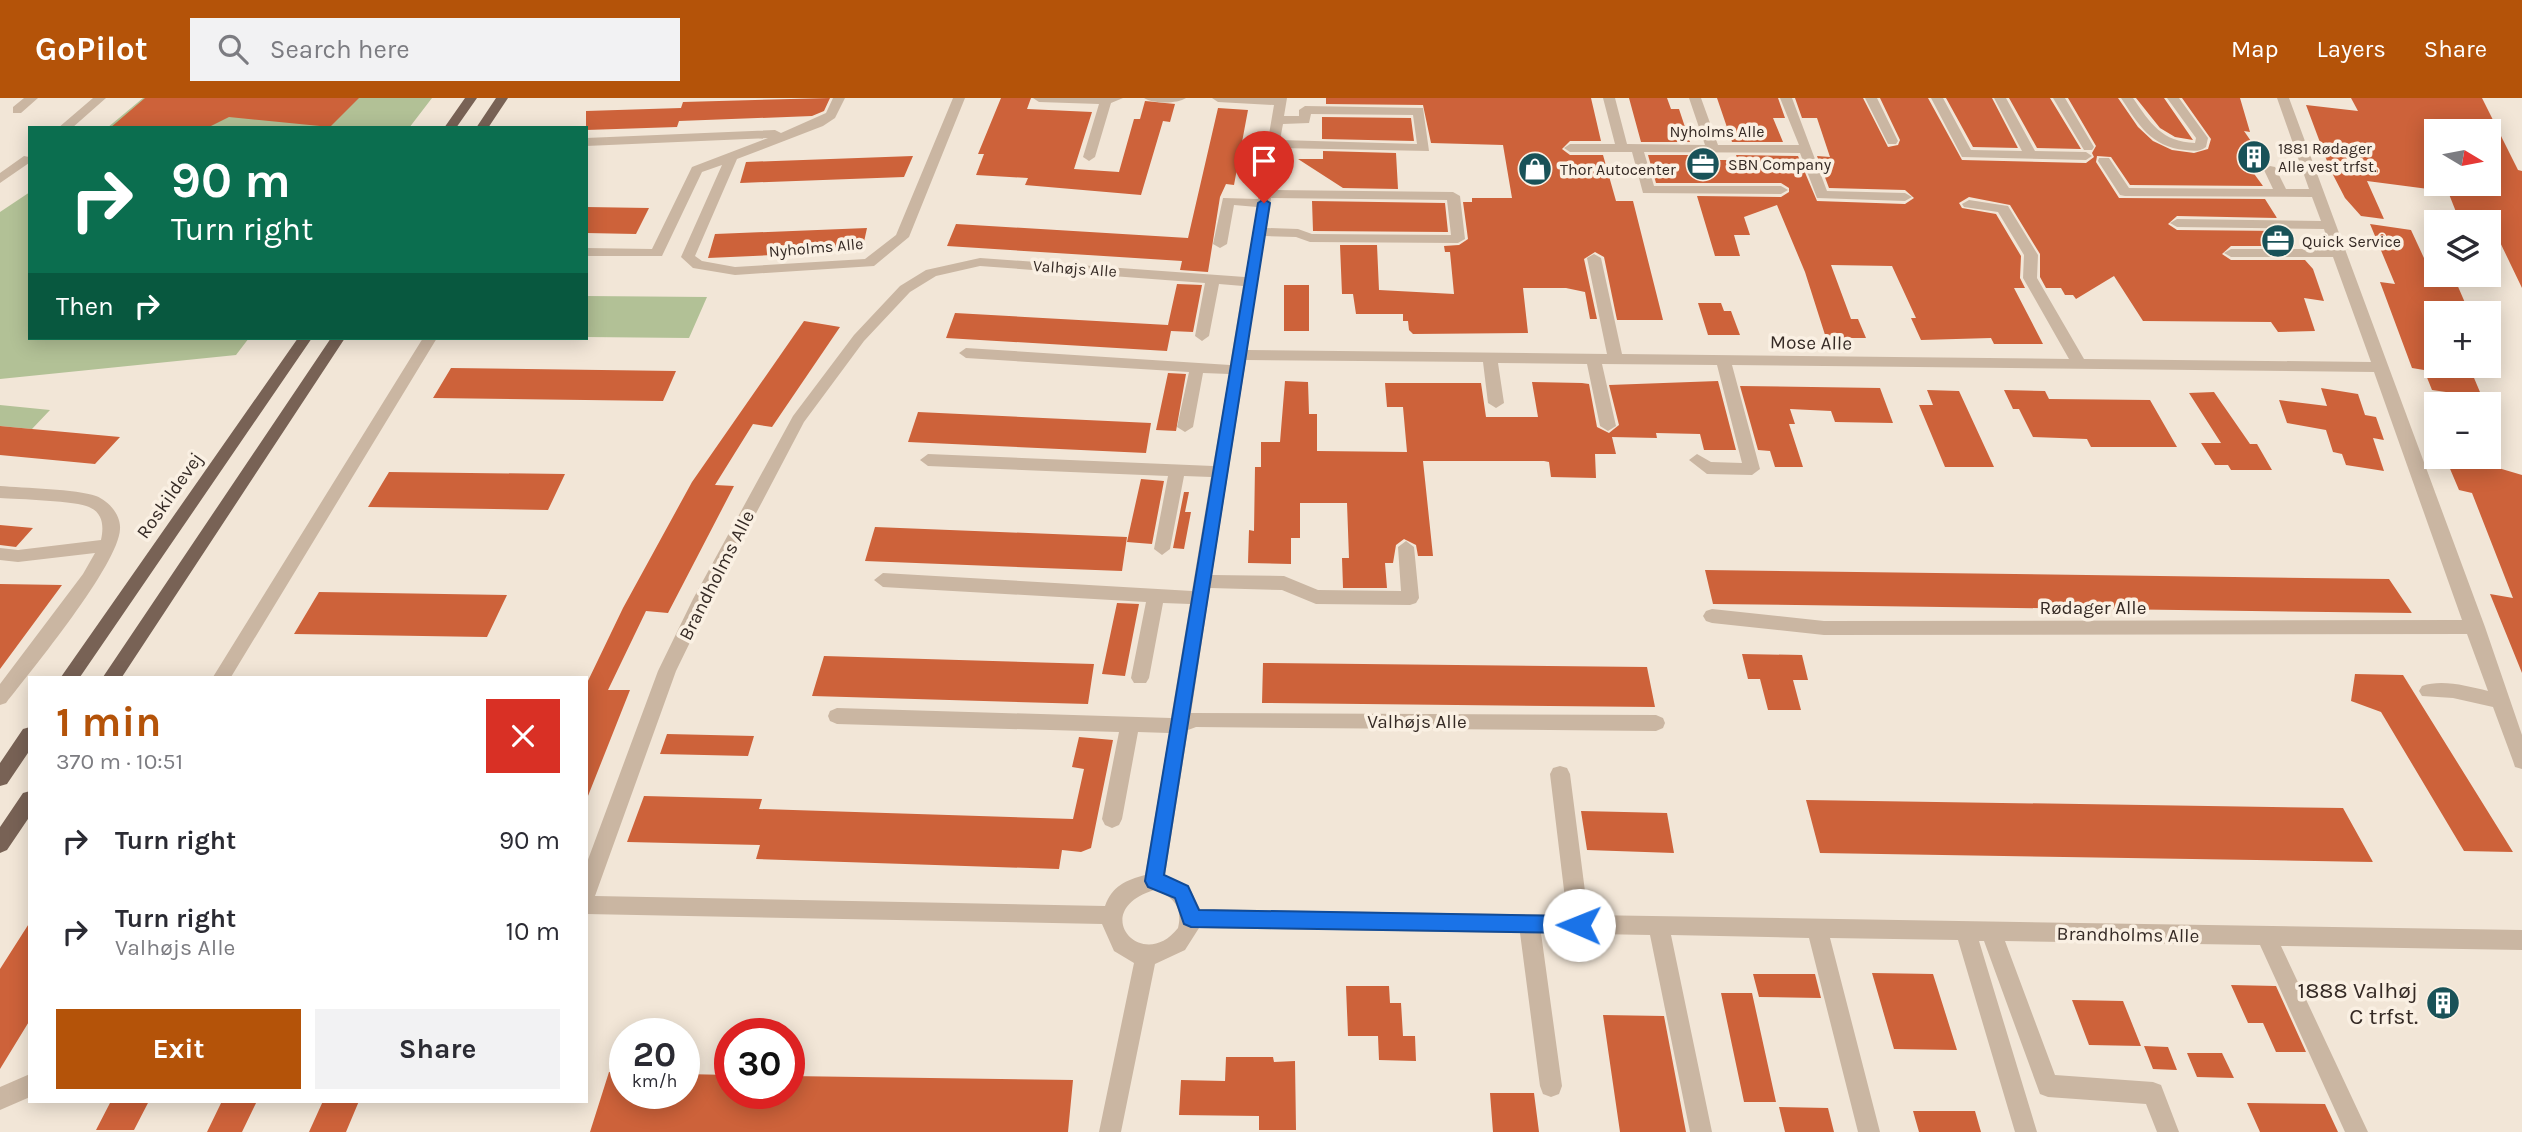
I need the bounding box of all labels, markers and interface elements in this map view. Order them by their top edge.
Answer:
search box [190,18,680,81]
text: GoPilot [35,30,148,68]
icon: search [214,30,252,68]
text: Search here [270,34,410,65]
text: Map [2231,35,2279,63]
text: Layers [2317,35,2386,63]
text: Share [2424,35,2487,63]
north arrow [2424,119,2501,196]
map controls [2424,119,2501,469]
street label: Nyholms Alle [1670,122,1764,141]
pin [1234,131,1294,203]
building icon: 1881 Rødager Alle vest trfst. [2235,138,2273,176]
place label: 1881 Rødager Alle vest trfst. [2278,139,2377,176]
icon: arrive [1245,142,1283,180]
office icon: SBN Company [1684,145,1722,183]
shop icon: Thor Autocenter [1516,150,1554,188]
text: 90 m [171,152,291,209]
icon: right [56,154,147,245]
place label: SBN Company [1728,155,1832,174]
place label: Thor Autocenter [1560,160,1676,179]
button: layers [2424,210,2501,287]
text: Turn right [171,211,313,248]
office icon: Quick Service [2259,222,2297,260]
place label: Quick Service [2302,232,2401,251]
street label: Nyholms Alle [768,234,864,261]
street label: Valhøjs Alle [1033,256,1117,281]
icon: right [128,287,166,325]
text: Then [56,291,114,322]
button: + [2424,301,2501,378]
street label: Mose Alle [1770,331,1852,355]
button: − [2424,392,2501,469]
street label: Roskildevej [132,448,208,543]
street label: Brandholms Alle [675,507,759,644]
street label: Rødager Alle [2040,597,2146,619]
text: 1 min [56,697,161,747]
button: close [486,699,560,773]
street label: Valhøjs Alle [1367,711,1467,733]
text: 370 m · 10:51 [56,748,183,775]
icon: right [56,822,94,860]
text: Turn right [115,825,236,856]
text: 90 m [499,825,560,856]
position arrow [1542,888,1616,962]
text: Turn right [115,903,236,934]
icon: right [56,913,94,951]
text: 10 m [505,916,560,947]
street label: Brandholms Alle [2056,923,2199,947]
text: Valhøjs Alle [115,934,235,961]
place label: 1888 Valhøj C trfst. [2298,977,2418,1030]
building icon: 1888 Valhøj C trfst. [2424,984,2462,1022]
button: Exit [56,1009,301,1089]
button: Share [315,1009,560,1089]
speed limit sign: 30 [714,1018,805,1109]
text: 20 [633,1034,676,1075]
text: km/h [632,1070,677,1092]

